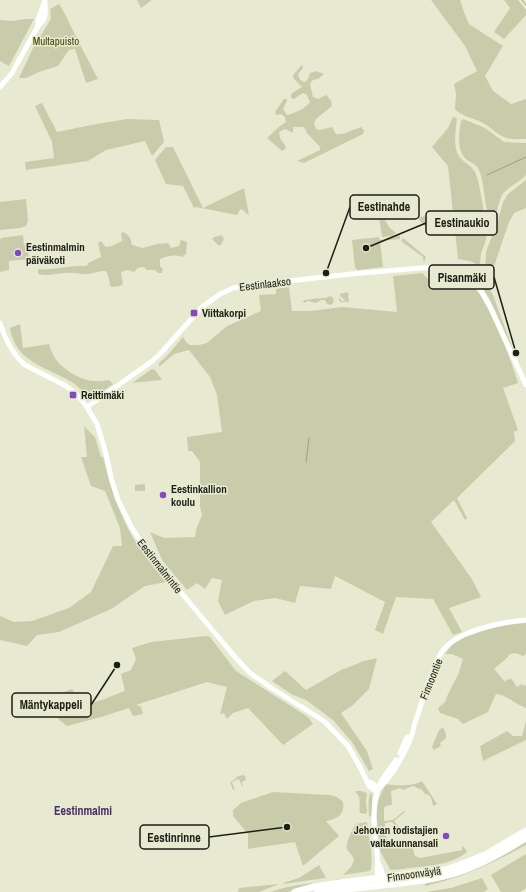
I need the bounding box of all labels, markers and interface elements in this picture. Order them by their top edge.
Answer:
park label: Multapuisto [33,34,79,48]
callout: Eestinahde [350,195,419,219]
text: Eestinahde [358,199,411,215]
callout: Eestinaukio [426,211,497,235]
text: Eestinaukio [434,215,490,231]
place label: Eestinmalmin päiväkoti [26,240,85,267]
marker: Eestinmalmin päiväkoti [13,248,23,258]
callout: Pisanmäki [429,265,494,289]
text: Pisanmäki [438,270,487,286]
street label: Eestinlaakso [239,274,291,294]
place label: Viittakorpi [202,306,246,320]
marker: Viittakorpi [189,308,199,318]
place label: Reittimäki [81,388,124,402]
marker: Reittimäki [68,390,78,400]
place label: Eestinkallion koulu [171,482,227,509]
marker: Eestinkallion koulu [158,490,168,500]
street label: Eestinmalmintie [134,536,186,596]
street label: Finnoontie [416,656,446,702]
callout: Mäntykappeli [12,693,91,717]
text: Mäntykappeli [20,697,82,713]
district label: Eestinmalmi [54,803,112,819]
place label: Jehovan todistajien valtakunnansali [354,823,438,850]
callout: Eestinrinne [140,825,209,849]
text: Eestinrinne [147,830,201,846]
marker: Jehovan todistajien valtakunnansali [441,831,451,841]
street label: Finnoonväylä [386,863,442,885]

